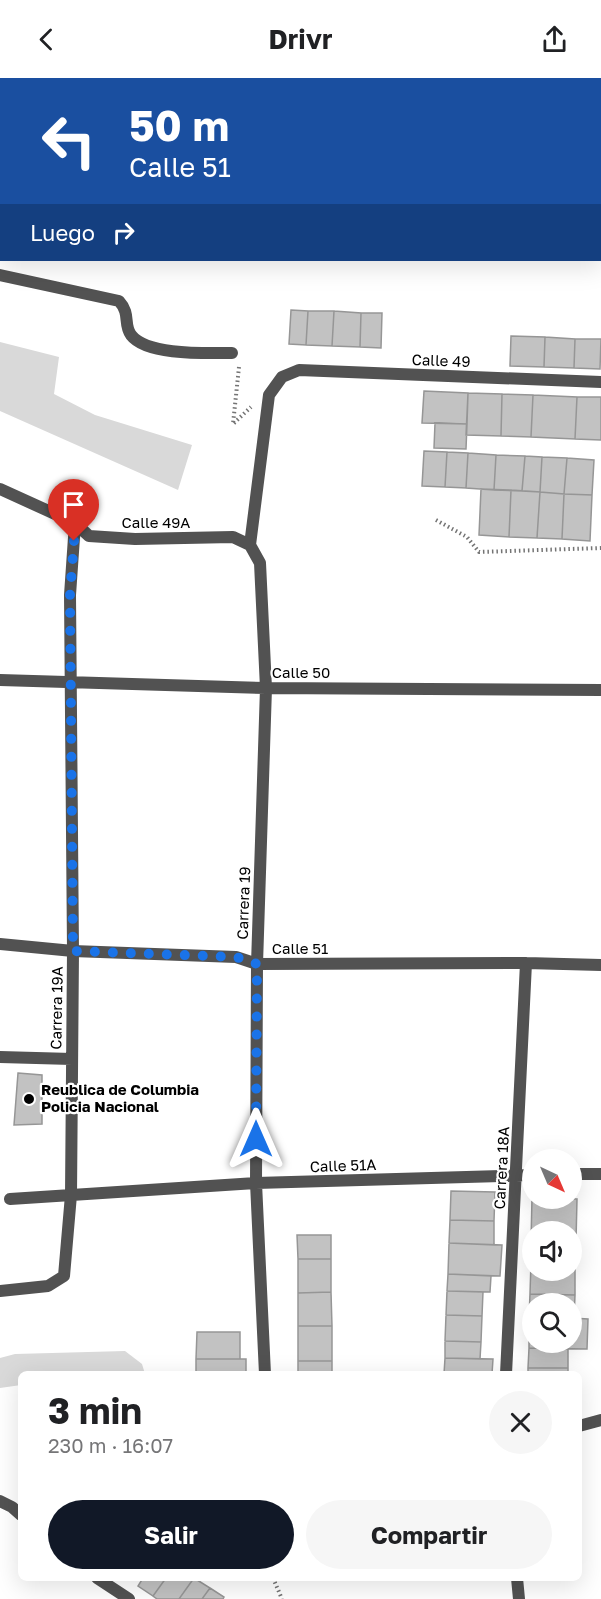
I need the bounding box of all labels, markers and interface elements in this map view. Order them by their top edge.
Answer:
icon: back [30,23,63,56]
text: Drivr [269,23,332,55]
icon: share [538,23,571,56]
text: 50 m [129,100,229,150]
icon: left [30,102,108,180]
text: Calle 51 [129,151,231,183]
icon: right [107,216,140,249]
text: Luego [30,219,95,246]
street label: Calle 49 [411,350,471,370]
pin [48,479,99,541]
icon: arrive [57,488,90,521]
street label: Calle 49A [122,513,190,531]
street label: Calle 50 [272,663,330,681]
street label: Carrera 19 [233,866,253,940]
street label: Calle 51 [272,939,328,957]
street label: Carrera 19A [46,966,66,1050]
place label: Reublica de Columbia Policia Nacional [41,1080,199,1115]
marker: Reublica de Columbia Policia Nacional [22,1092,36,1106]
position arrow [224,1107,288,1171]
street label: Carrera 18A [490,1126,512,1210]
north arrow [522,1149,582,1209]
map controls [522,1149,582,1353]
street label: Calle 51A [309,1155,377,1175]
button: sound [522,1221,582,1281]
button: search [522,1293,582,1353]
text: 3 min [48,1389,142,1432]
button: close [489,1391,552,1454]
text: 230 m · 16:07 [48,1433,173,1457]
button: Salir [48,1500,294,1569]
button: Compartir [306,1500,552,1569]

